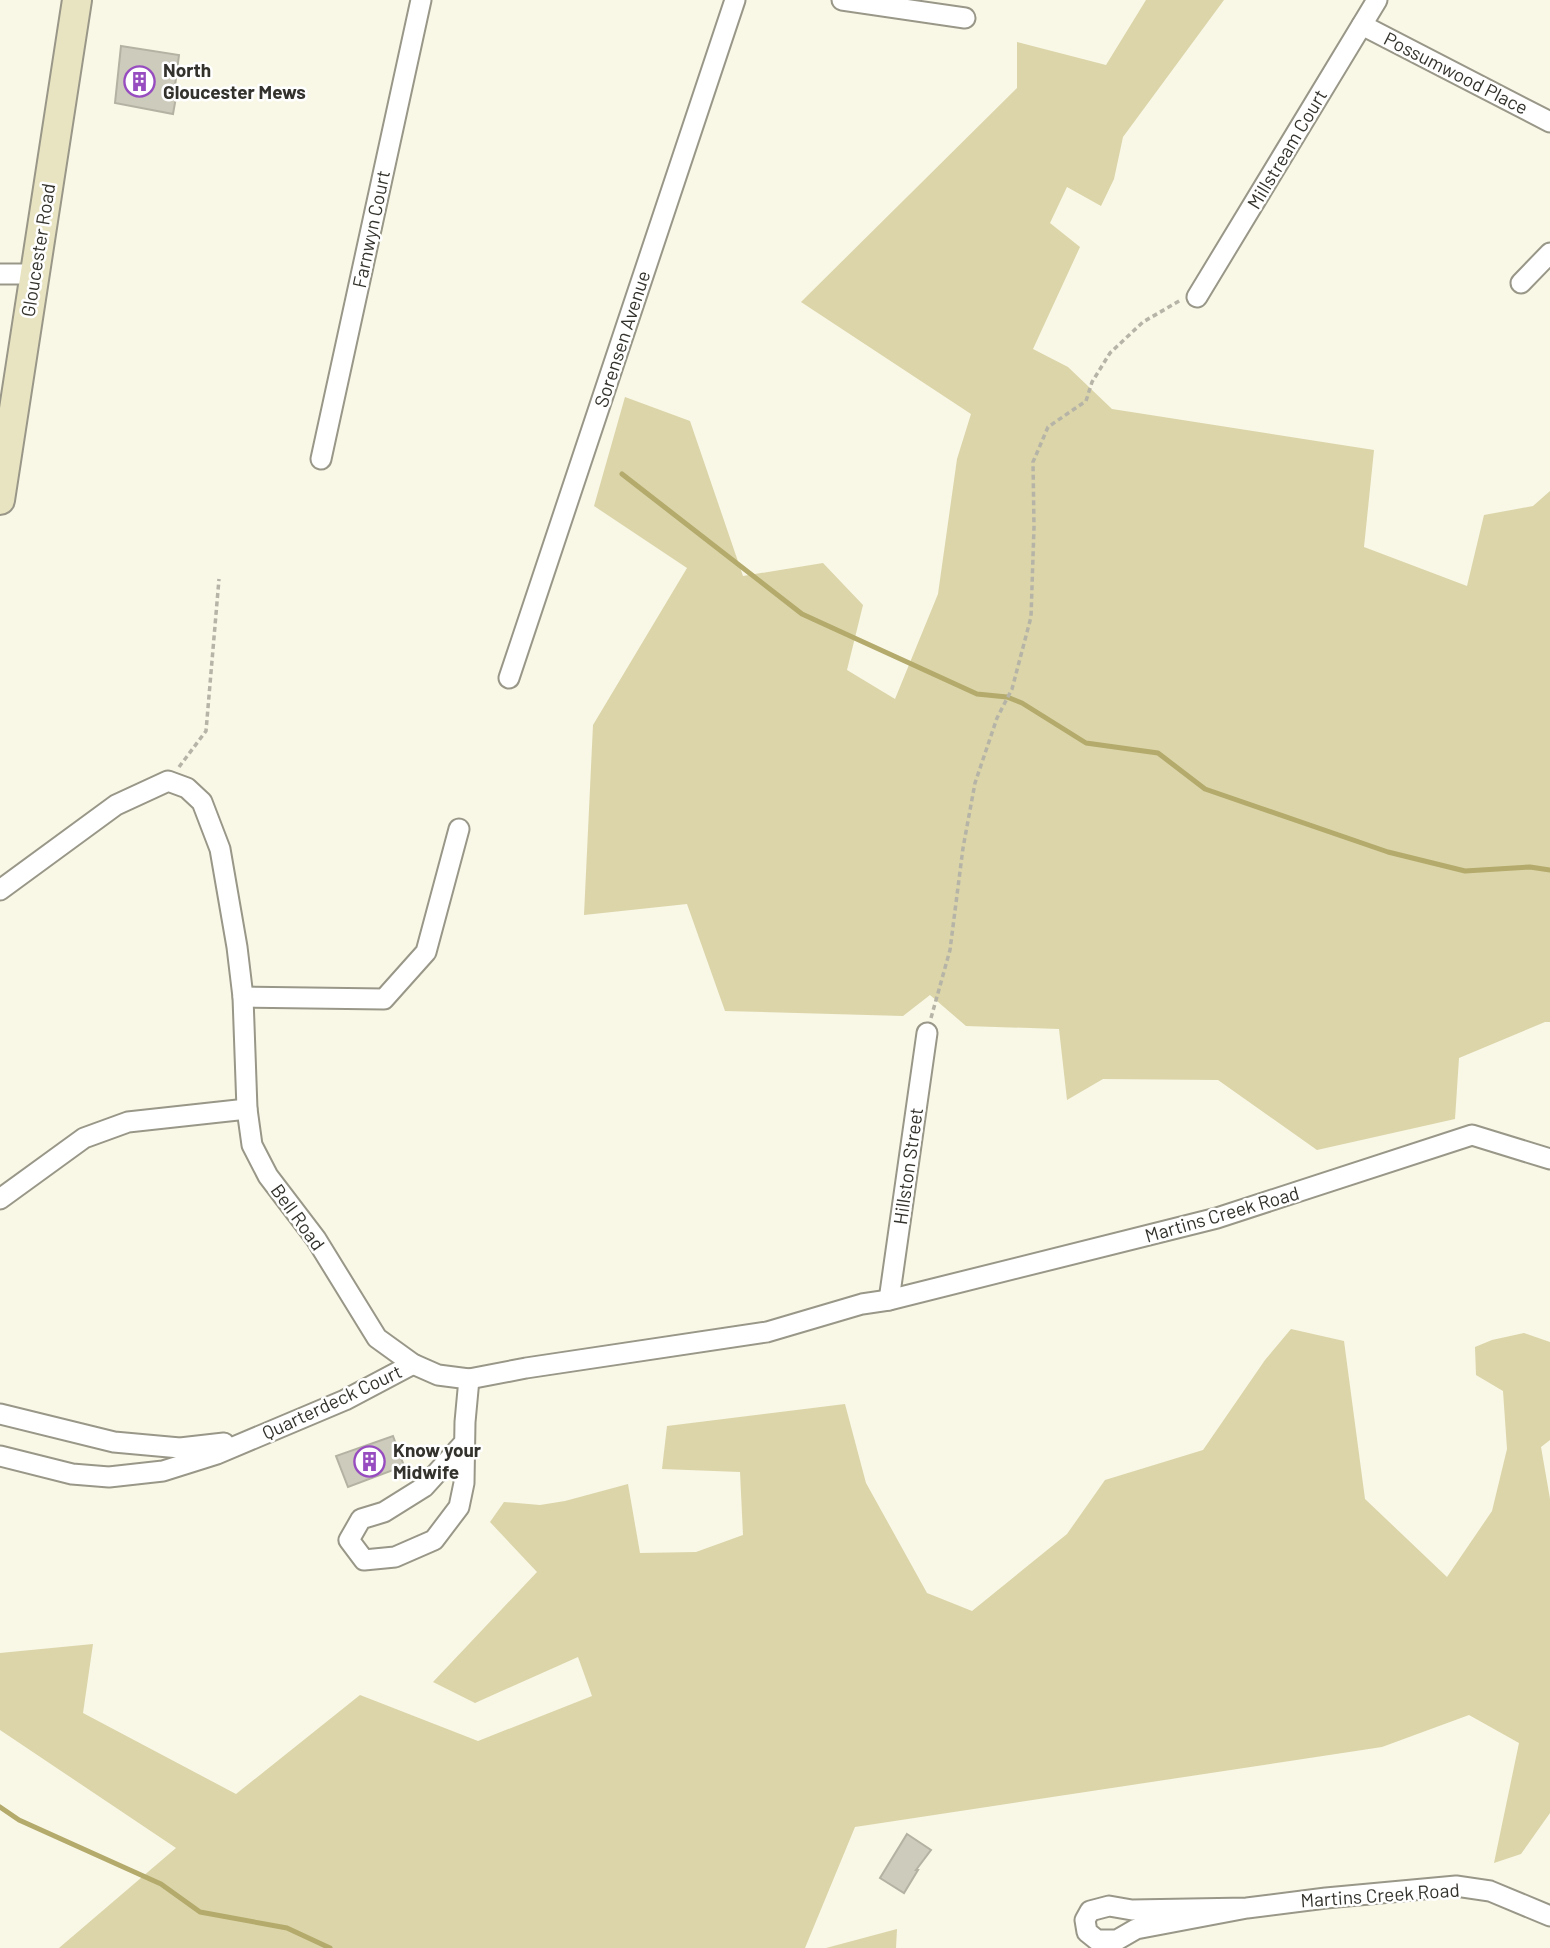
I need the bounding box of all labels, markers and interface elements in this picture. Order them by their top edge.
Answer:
street label: Possumwood Place [1380,26,1532,119]
place label: North Gloucester Mews [163,58,306,103]
building icon: North Gloucester Mews [123,64,157,98]
street label: Millstream Court [1242,85,1331,213]
street label: Farnwyn Court [347,168,394,290]
street label: Gloucester Road [16,181,59,318]
street label: Sorensen Avenue [589,268,654,410]
street label: Hillston Street [888,1106,927,1226]
street label: Bell Road [267,1179,330,1254]
street label: Martins Creek Road [1142,1181,1302,1247]
street label: Quarterdeck Court [258,1359,405,1444]
place label: Know your Midwife [393,1438,482,1483]
building icon: Know your Midwife [353,1444,387,1478]
street label: Martins Creek Road [1300,1877,1460,1912]

